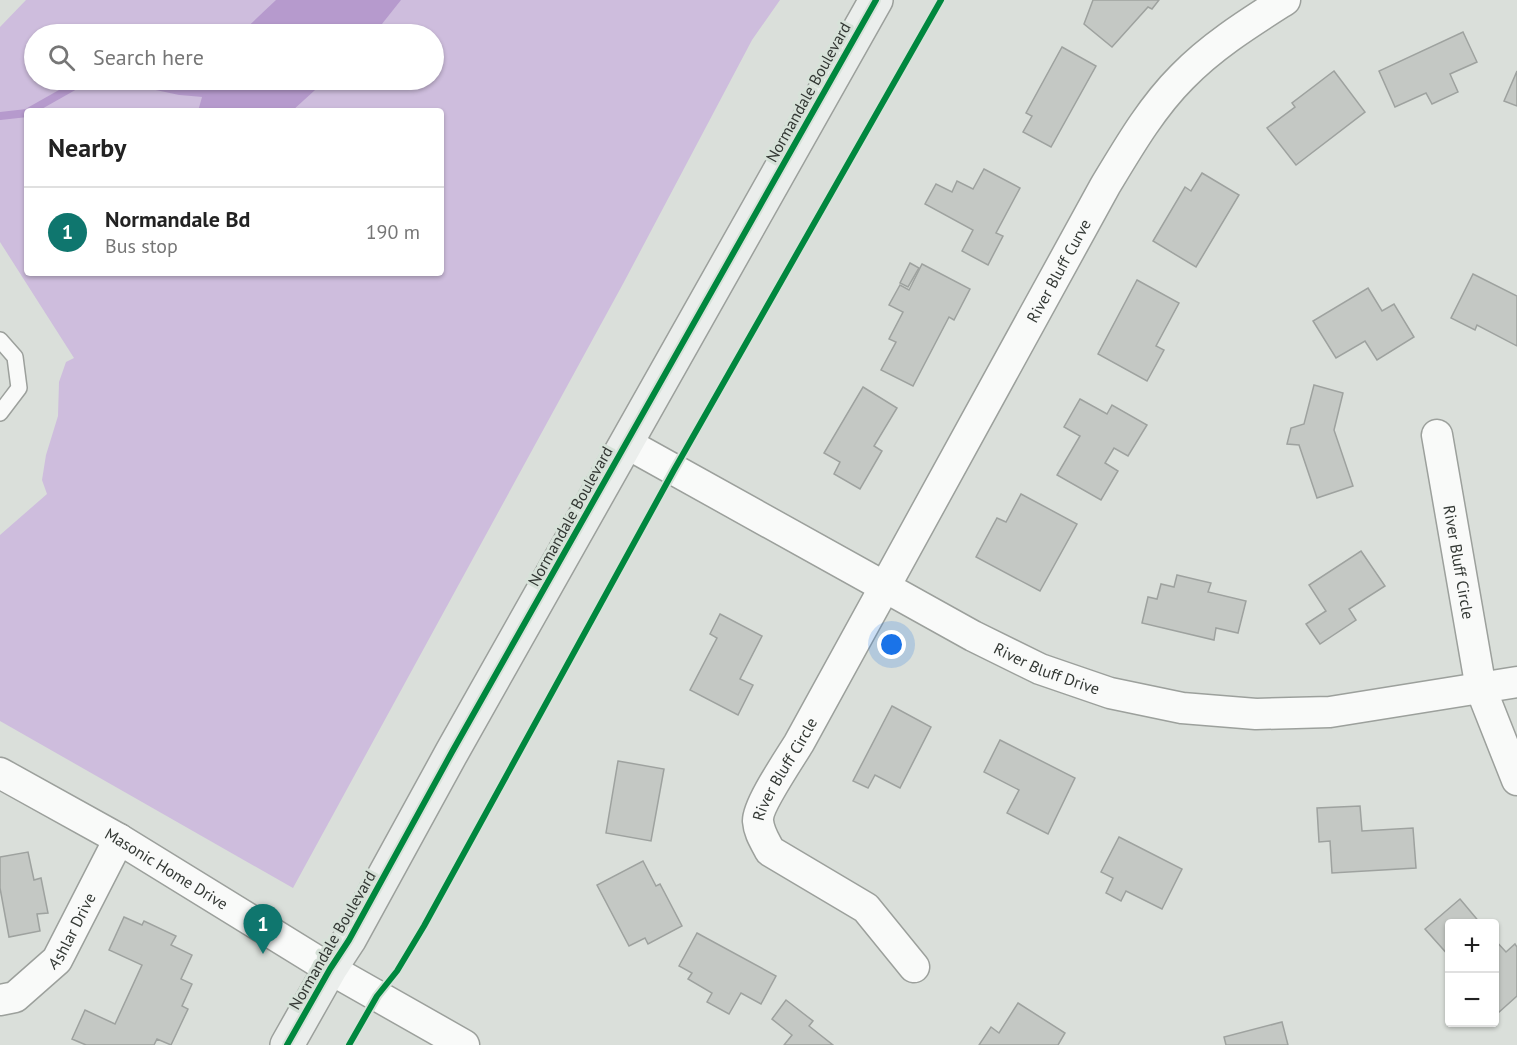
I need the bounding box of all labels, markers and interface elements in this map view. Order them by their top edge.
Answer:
street label: Normandale Boulevard [761,19,855,165]
search box [24,24,444,90]
icon: search [45,41,78,74]
text: Search here [93,43,204,71]
text: Nearby [48,131,126,164]
text: Normandale Bd [105,205,250,233]
street label: River Bluff Curve [1022,215,1095,326]
text: 1 [62,219,73,245]
text: 190 m [366,219,420,245]
text: Bus stop [105,233,178,259]
street label: Normandale Boulevard [523,443,617,589]
street label: River Bluff Circle [1439,504,1479,621]
your location [877,630,906,659]
street label: River Bluff Drive [991,638,1102,699]
street label: River Bluff Circle [748,714,821,823]
street label: Masonic Home Drive [101,823,232,914]
street label: Normandale Boulevard [284,867,380,1013]
street label: Ashlar Drive [44,889,100,973]
pin: 1 [244,904,282,954]
map controls [1445,919,1499,1027]
button: + [1445,919,1499,973]
button: − [1445,973,1499,1027]

